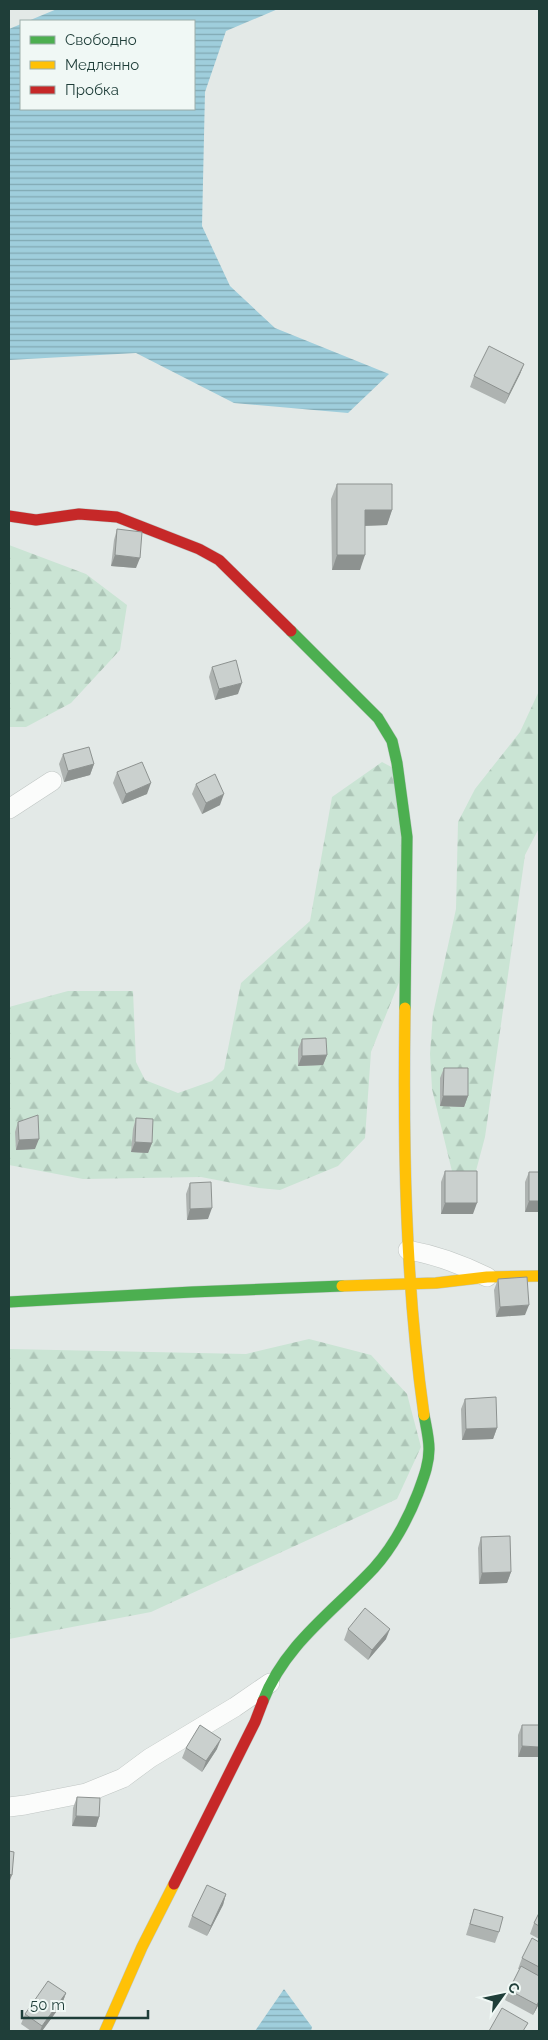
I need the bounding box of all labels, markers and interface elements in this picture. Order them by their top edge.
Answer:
legend [20,20,195,110]
text: Свободно [65,31,137,49]
text: Медленно [65,56,139,74]
text: Пробка [65,81,119,99]
north arrow [478,1970,528,2020]
text: С [505,1980,523,1997]
scale bar [22,1988,149,2020]
text: 50 m [30,1996,65,2014]

